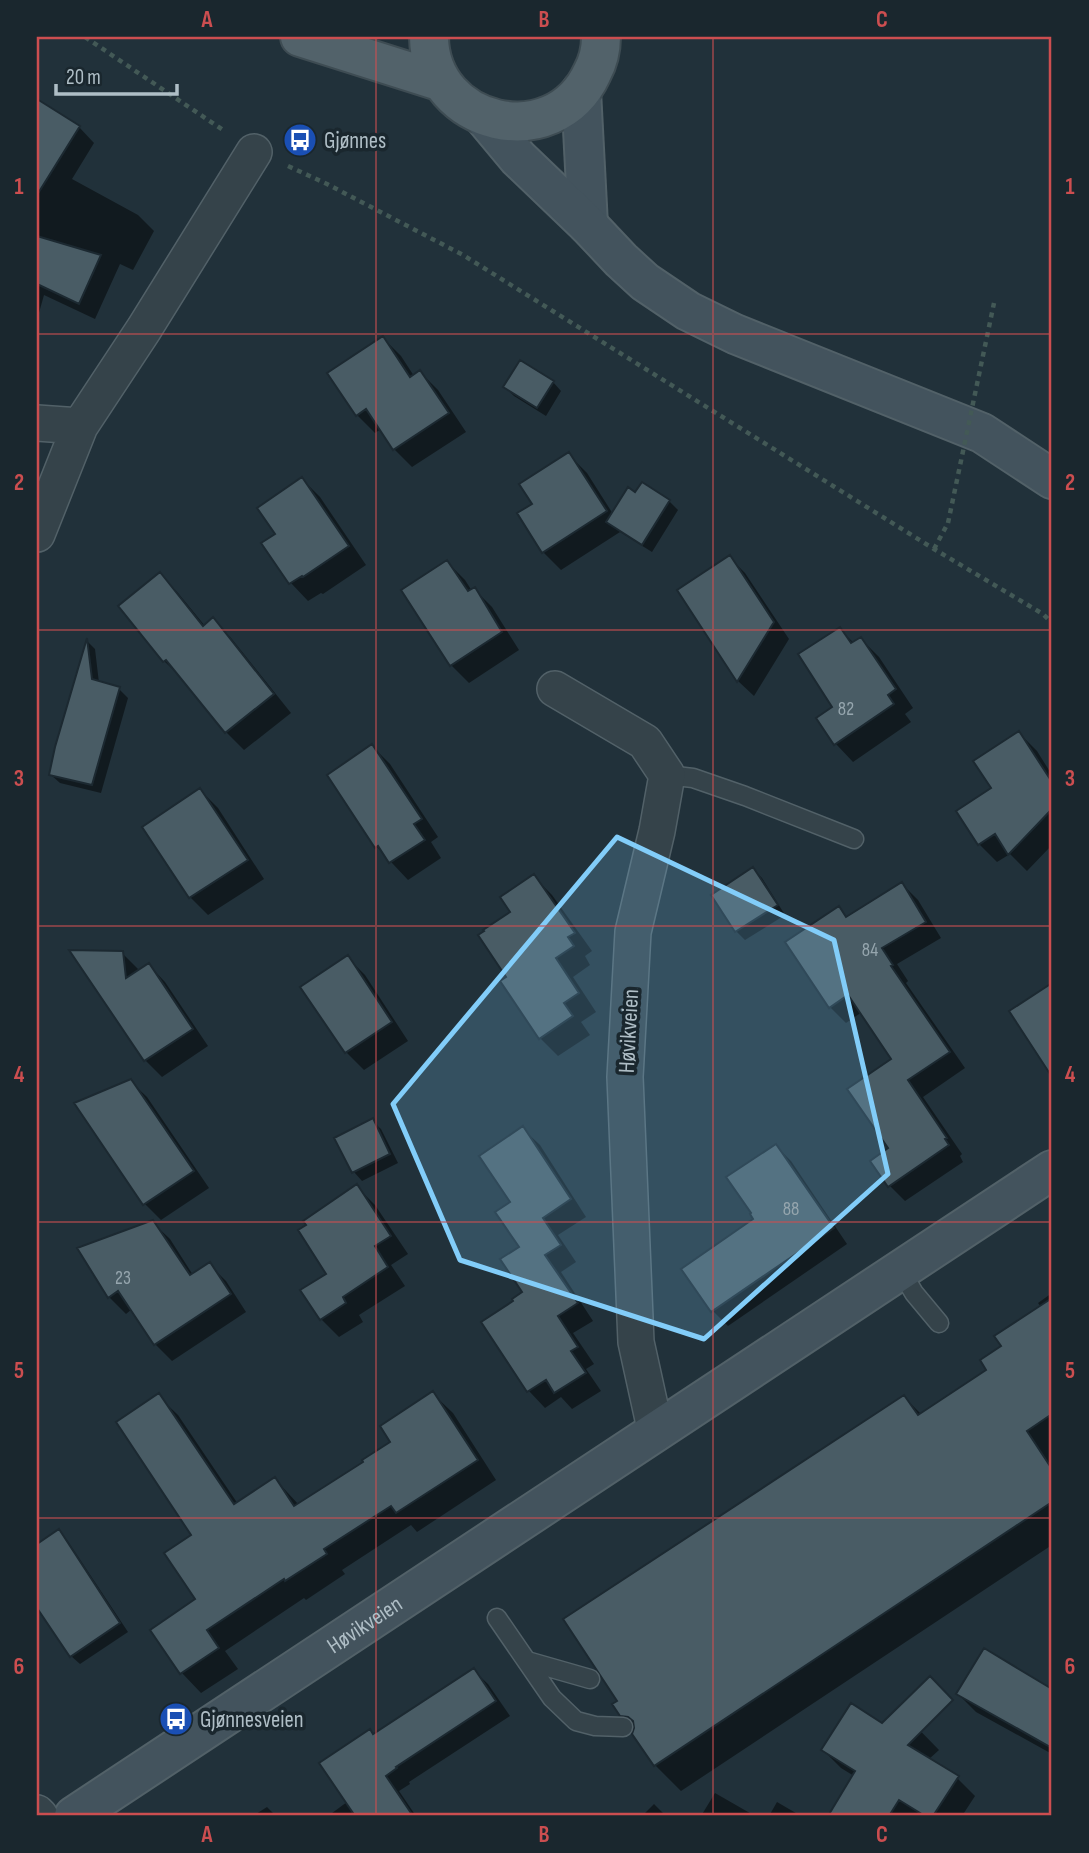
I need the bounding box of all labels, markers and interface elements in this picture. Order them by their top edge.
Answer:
text: A [201,6,214,34]
text: B [539,6,550,34]
text: C [876,6,888,34]
scale bar [56,52,177,96]
text: 20 m [66,65,101,90]
bus stop icon: Gjønnes [281,121,319,159]
place label: Gjønnes [324,127,386,155]
text: 1 [14,173,24,201]
text: 1 [1065,173,1075,201]
text: 2 [14,469,24,497]
text: 2 [1065,469,1075,497]
house number: 82 [838,698,854,721]
text: 3 [14,765,24,793]
text: 3 [1065,765,1075,793]
house number: 84 [862,939,878,962]
street label: Høvikveien [613,988,645,1074]
text: 4 [14,1061,25,1089]
text: 4 [1065,1061,1076,1089]
house number: 88 [783,1198,799,1221]
house number: 23 [115,1267,131,1290]
text: 5 [14,1357,24,1385]
text: 5 [1065,1357,1075,1385]
street label: Høvikveien [322,1590,408,1660]
text: 6 [14,1653,24,1681]
text: 6 [1065,1653,1075,1681]
bus stop icon: Gjønnesveien [157,1700,195,1738]
place label: Gjønnesveien [200,1706,304,1734]
text: A [201,1821,214,1849]
text: B [539,1821,550,1849]
text: C [876,1821,888,1849]

